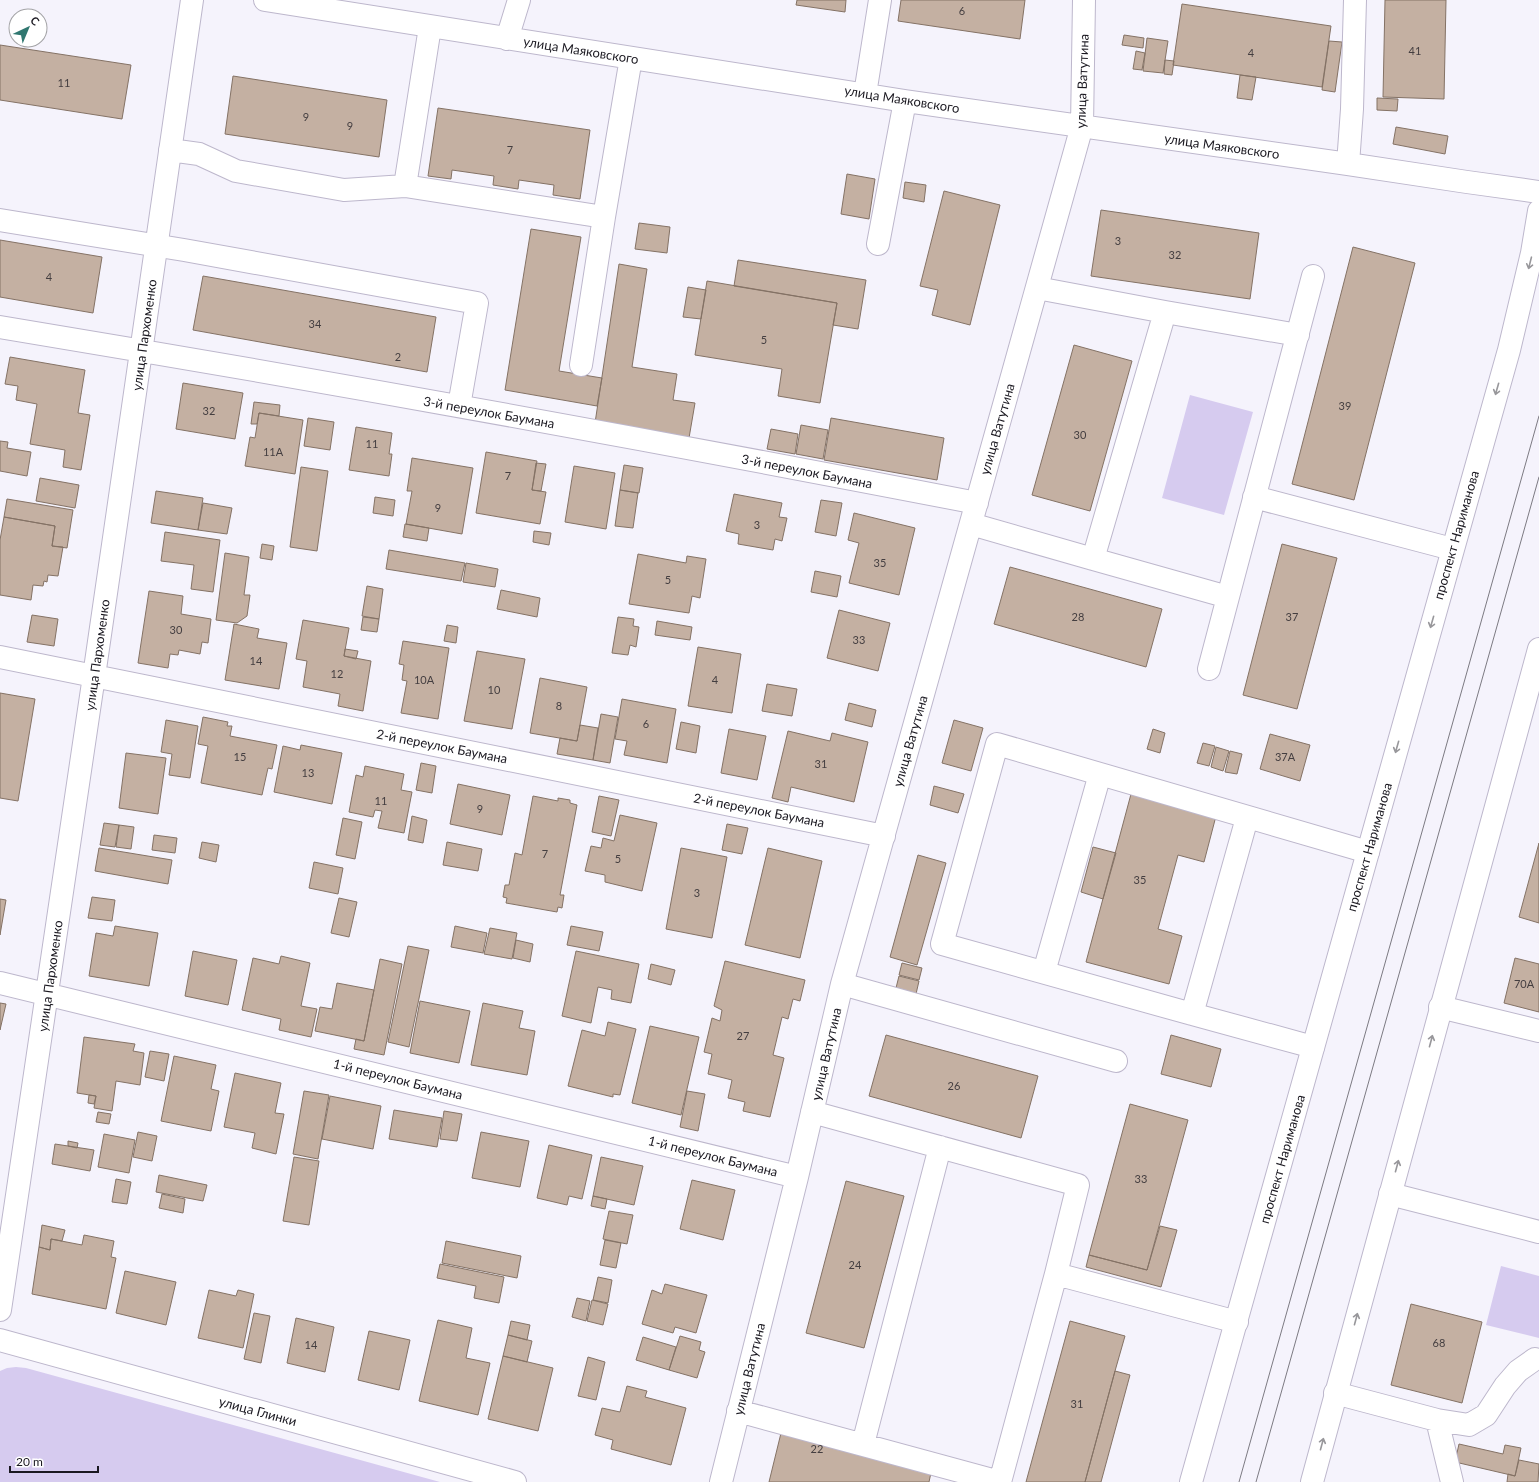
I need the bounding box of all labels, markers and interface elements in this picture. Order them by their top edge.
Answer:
house number: 6 [959,4,965,17]
north arrow [8,8,48,48]
text: С [28,13,43,28]
street label: улица Маяковского [522,33,640,67]
street label: улица Ватутина [1072,33,1092,129]
house number: 41 [1409,44,1421,57]
house number: 4 [1248,46,1255,59]
house number: 11 [58,76,70,89]
street label: улица Маяковского [843,82,961,116]
house number: 9 [303,110,309,123]
house number: 9 [347,119,353,132]
street label: улица Маяковского [1163,130,1281,162]
house number: 7 [507,143,513,156]
house number: 3 [1115,234,1121,247]
house number: 32 [1169,248,1181,261]
one-way arrow [1525,256,1533,269]
house number: 4 [46,270,53,283]
street label: улица Пархоменко [128,278,160,392]
house number: 34 [309,317,322,330]
house number: 5 [761,333,767,346]
house number: 2 [395,350,401,363]
street label: улица Ватутина [976,381,1018,477]
one-way arrow [1493,382,1500,395]
street label: 3-й переулок Баумана [422,393,556,431]
house number: 39 [1339,399,1351,412]
house number: 32 [203,404,215,417]
house number: 30 [1074,428,1087,441]
house number: 11 [366,437,378,450]
house number: 11А [263,445,284,458]
street label: 3-й переулок Баумана [740,450,874,492]
house number: 7 [505,469,511,482]
street label: проспект Нариманова [1430,469,1482,601]
house number: 9 [435,501,441,514]
house number: 3 [754,518,760,531]
house number: 35 [874,556,886,569]
house number: 5 [665,573,671,586]
street label: улица Пархоменко [81,598,113,712]
house number: 28 [1072,610,1084,623]
house number: 37 [1286,610,1298,623]
one-way arrow [1428,615,1435,628]
house number: 30 [170,623,183,636]
house number: 33 [853,633,865,646]
house number: 14 [250,654,263,667]
house number: 12 [331,667,343,680]
house number: 10А [414,673,435,686]
house number: 4 [712,673,719,686]
house number: 10 [488,683,501,696]
street label: улица Ватутина [889,693,931,789]
house number: 8 [556,699,562,712]
house number: 6 [643,717,649,730]
street label: 2-й переулок Баумана [375,725,509,767]
one-way arrow [1393,740,1400,753]
house number: 15 [234,750,246,763]
house number: 37А [1275,750,1296,763]
house number: 31 [815,757,827,770]
house number: 13 [302,766,314,779]
street label: проспект Нариманова [1343,781,1395,913]
street label: 2-й переулок Баумана [692,789,826,831]
house number: 11 [375,794,387,807]
house number: 9 [477,802,483,815]
house number: 7 [542,847,548,860]
house number: 5 [615,852,621,865]
house number: 35 [1134,873,1146,886]
house number: 3 [694,886,700,899]
street label: улица Пархоменко [34,919,66,1033]
house number: 70А [1514,977,1535,990]
street label: улица Ватутина [808,1006,844,1102]
house number: 27 [737,1029,749,1042]
one-way arrow [1428,1035,1435,1048]
street label: 1-й переулок Баумана [332,1055,464,1103]
house number: 26 [948,1079,960,1092]
street label: проспект Нариманова [1256,1093,1308,1225]
street label: 1-й переулок Баумана [647,1132,779,1180]
one-way arrow [1394,1160,1401,1173]
house number: 33 [1135,1172,1147,1185]
house number: 24 [849,1258,862,1271]
one-way arrow [1352,1313,1360,1326]
street label: улица Ватутина [730,1321,768,1417]
house number: 68 [1433,1336,1445,1349]
house number: 14 [305,1338,318,1351]
street label: улица Глинки [217,1393,299,1429]
house number: 31 [1071,1397,1083,1410]
one-way arrow [1319,1438,1326,1451]
house number: 22 [811,1442,823,1455]
scale bar [10,1448,98,1474]
text: 20 m [16,1454,43,1469]

